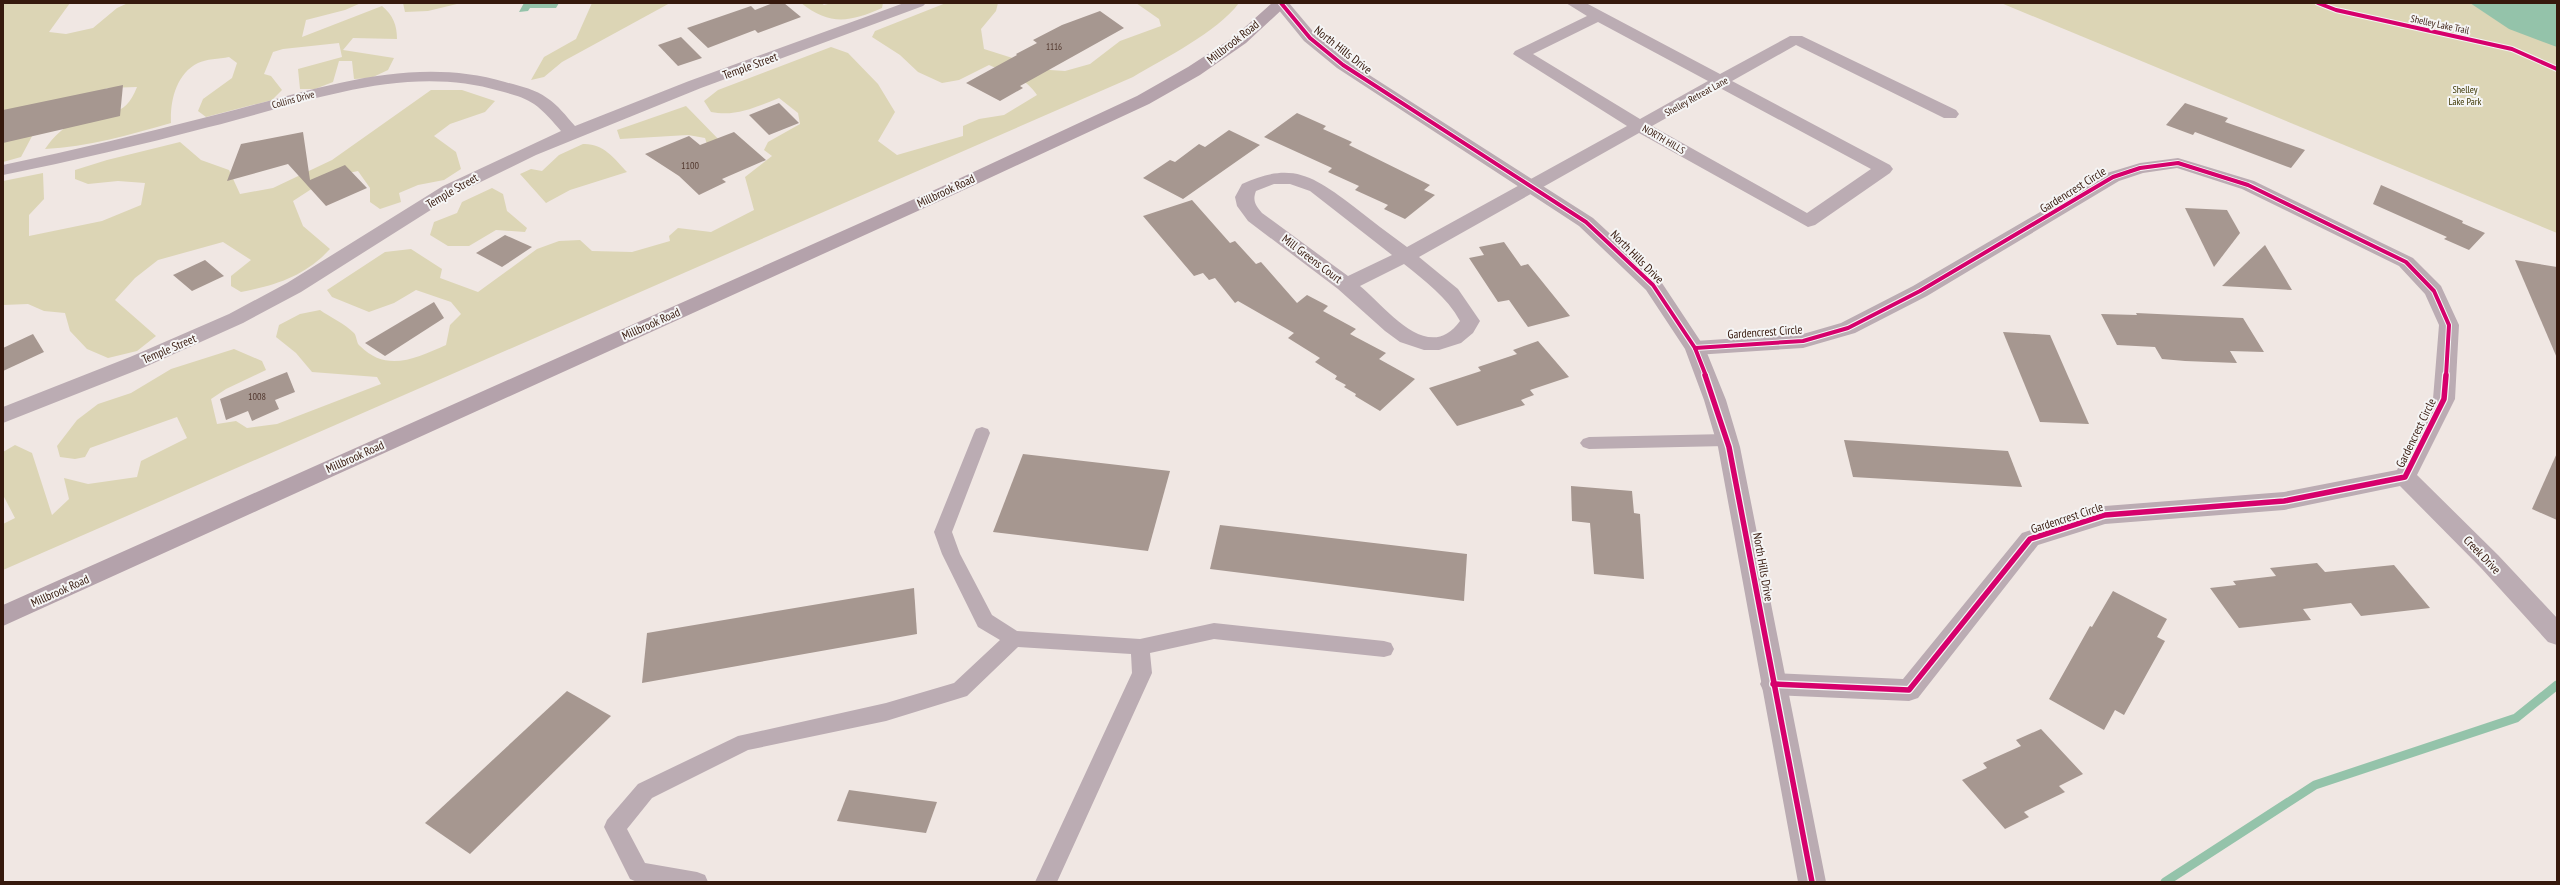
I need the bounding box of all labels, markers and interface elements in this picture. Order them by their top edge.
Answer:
street label: Shelley Lake Trail [2409,12,2471,37]
street label: Millbrook Road [1204,17,1262,67]
street label: North Hills Drive [1311,22,1375,77]
house number: 1116 [1046,41,1062,52]
street label: Temple Street [720,48,780,82]
street label: Shelley Retreat Lane [1662,74,1730,119]
park label: Shelley Lake Park [2449,83,2482,108]
street label: Collins Drive [270,88,316,111]
street label: NORTH HILLS [1640,122,1688,157]
house number: 1100 [681,159,700,172]
street label: Gardencrest Circle [2037,163,2109,216]
street label: Temple Street [423,169,481,211]
street label: Millbrook Road [914,171,977,210]
street label: North Hills Drive [1608,227,1667,287]
street label: Mill Greens Court [1279,231,1346,287]
street label: Millbrook Road [619,304,682,343]
street label: Gardencrest Circle [1727,321,1803,342]
street label: Temple Street [140,330,199,367]
house number: 1008 [248,390,266,403]
street label: Gardencrest Circle [2392,396,2439,470]
street label: Millbrook Road [323,437,386,476]
street label: Gardencrest Circle [2029,499,2105,536]
street label: North Hills Drive [1750,531,1777,602]
street label: Creek Drive [2461,532,2504,577]
street label: Millbrook Road [28,571,91,610]

